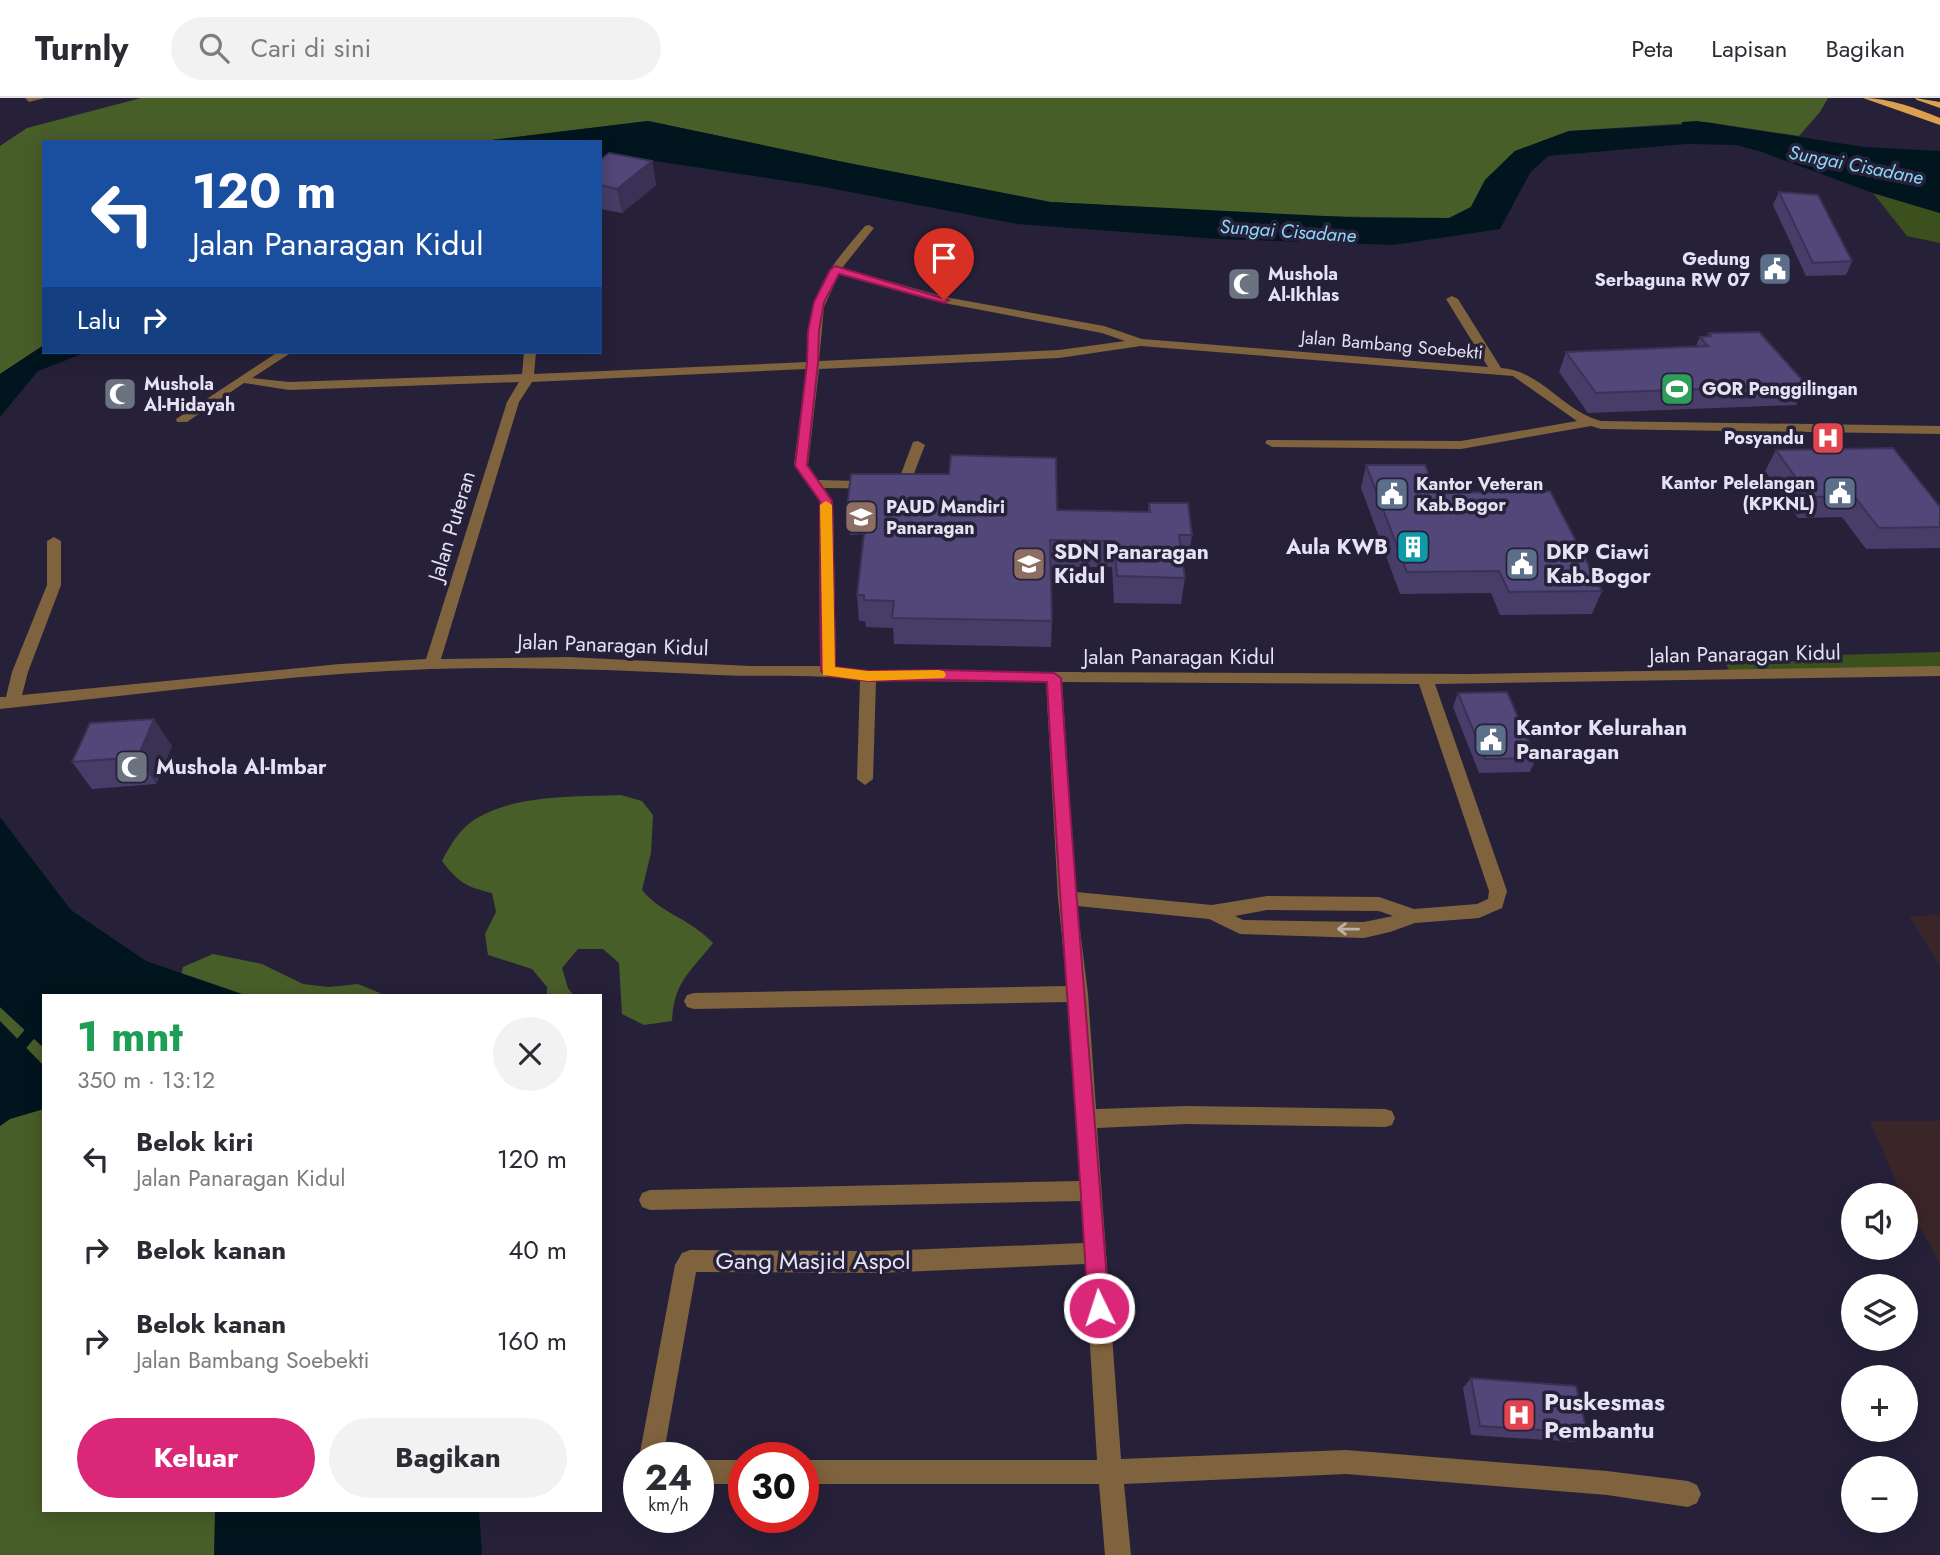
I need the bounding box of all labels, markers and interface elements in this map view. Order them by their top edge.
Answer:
search box [171,17,661,80]
text: Turnly [35,25,129,72]
icon: search [195,29,233,67]
text: Cari di sini [251,29,371,67]
text: Peta [1631,31,1673,66]
text: Lapisan [1711,31,1787,66]
text: Bagikan [1825,31,1905,66]
water label: Sungai Cisadane [1786,139,1926,191]
text: 120 m [192,156,336,226]
icon: left [77,168,168,259]
water label: Sungai Cisadane [1219,213,1358,249]
text: Jalan Panaragan Kidul [192,221,484,267]
pin [914,228,974,300]
icon: arrive [925,239,963,277]
place label: Gedung Serbaguna RW 07 [1594,246,1750,293]
public building icon: Gedung Serbaguna RW 07 [1756,250,1794,288]
place label: Mushola Al-Ikhlas [1267,261,1339,308]
mosque icon: Mushola Al-Ikhlas [1225,265,1263,303]
text: Lalu [77,301,121,339]
icon: right [135,301,173,339]
street label: Jalan Bambang Soebekti [1298,324,1484,366]
sports icon: GOR Penggilingan [1658,370,1696,408]
place label: Mushola Al-Hidayah [143,371,235,418]
mosque icon: Mushola Al-Hidayah [101,375,139,413]
place label: GOR Penggilingan [1702,376,1858,402]
hospital icon: Posyandu [1809,419,1847,457]
place label: Posyandu [1724,425,1804,451]
street label: Jalan Puteran [420,467,483,588]
place label: Kantor Pelelangan (KPKNL) [1661,470,1815,517]
place label: Kantor Veteran Kab.Bogor [1416,471,1543,518]
public building icon: Kantor Pelelangan (KPKNL) [1821,474,1859,512]
public building icon: Kantor Veteran Kab.Bogor [1373,475,1411,513]
place label: PAUD Mandiri Panaragan [886,494,1005,541]
school or university icon: PAUD Mandiri Panaragan [842,498,880,536]
building icon: Aula KWB [1394,528,1432,566]
place label: Aula KWB [1285,532,1388,562]
place label: SDN Panaragan Kidul [1054,537,1209,591]
place label: DKP Ciawi Kab.Bogor [1546,537,1651,591]
school or university icon: SDN Panaragan Kidul [1010,545,1048,583]
public building icon: DKP Ciawi Kab.Bogor [1503,545,1541,583]
street label: Jalan Panaragan Kidul [514,627,709,663]
street label: Jalan Panaragan Kidul [1646,637,1841,671]
street label: Jalan Panaragan Kidul [1080,642,1275,672]
place label: Kantor Kelurahan Panaragan [1516,713,1687,767]
public building icon: Kantor Kelurahan Panaragan [1472,721,1510,759]
mosque icon: Mushola Al-Imbar [113,748,151,786]
place label: Mushola Al-Imbar [156,752,327,782]
one-way arrow [1337,923,1360,936]
text: 1 mnt [77,1006,183,1067]
button: close [493,1017,567,1091]
text: 350 m · 13:12 [77,1063,215,1097]
text: Belok kiri [136,1123,253,1161]
icon: left [77,1140,115,1178]
text: 120 m [497,1140,567,1178]
text: Jalan Panaragan Kidul [136,1161,346,1195]
map controls [1841,1183,1918,1533]
button: sound [1841,1183,1918,1260]
icon: right [77,1231,115,1269]
text: Belok kanan [136,1231,286,1269]
text: 40 m [508,1231,567,1269]
street label: Gang Masjid Aspol [715,1243,911,1278]
position arrow [1062,1271,1136,1345]
button: layers [1841,1274,1918,1351]
text: Belok kanan [136,1305,286,1343]
icon: right [77,1322,115,1360]
text: 160 m [497,1322,567,1360]
text: Jalan Bambang Soebekti [136,1343,370,1377]
button: + [1841,1365,1918,1442]
place label: Puskesmas Pembantu [1544,1384,1665,1447]
hospital icon: Puskesmas Pembantu [1500,1396,1538,1434]
button: Keluar [77,1418,315,1498]
button: Bagikan [329,1418,567,1498]
speed limit sign: 30 [728,1442,819,1533]
text: 24 [645,1453,692,1503]
button: − [1841,1456,1918,1533]
text: km/h [648,1492,689,1518]

